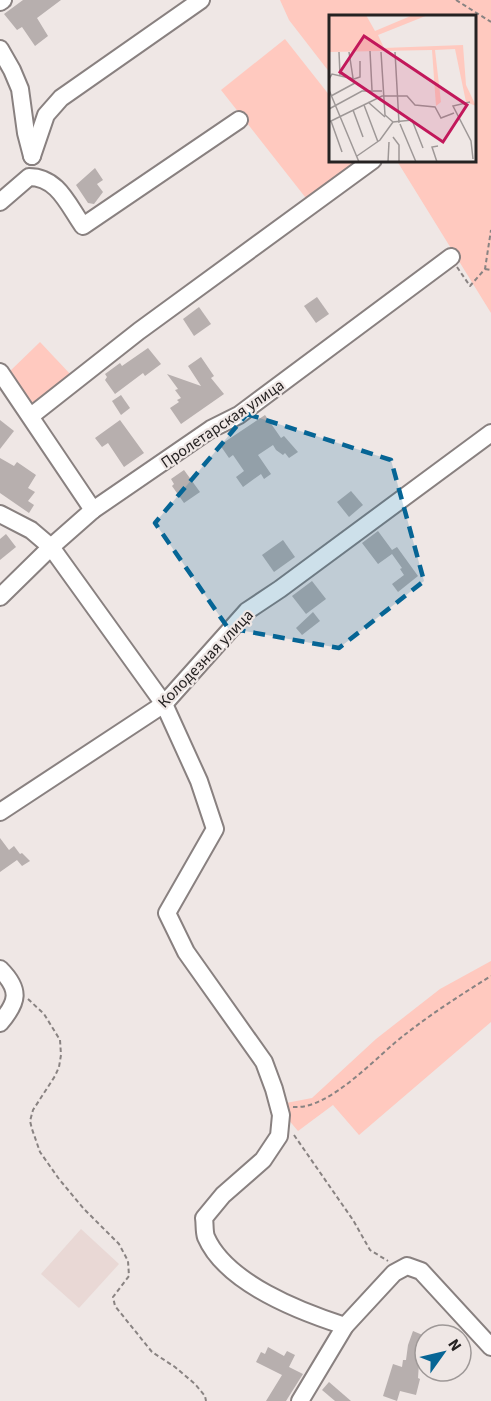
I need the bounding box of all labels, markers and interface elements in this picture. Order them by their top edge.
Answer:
inset map [329,15,476,162]
street label: Пролетарская улица [156,374,289,473]
street label: Колодезная улица [153,605,259,713]
north arrow [413,1323,473,1383]
text: N [443,1335,467,1356]

